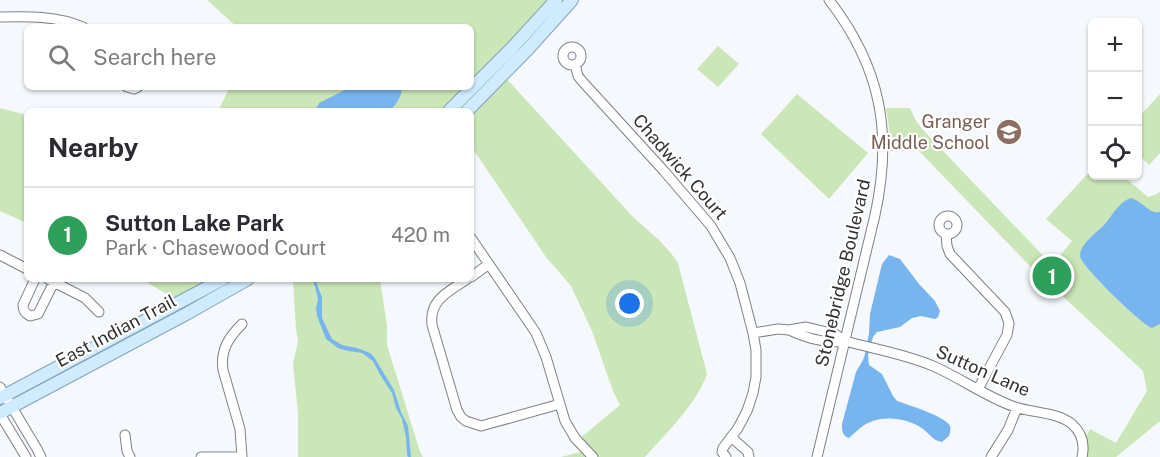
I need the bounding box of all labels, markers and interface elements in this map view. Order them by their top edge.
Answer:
map controls [1088,18,1142,180]
button: + [1088,18,1142,72]
search box [24,24,474,90]
icon: search [45,41,78,74]
text: Search here [93,44,217,70]
button: − [1088,72,1142,126]
street label: Chadwick Court [629,110,732,224]
place label: Granger Middle School [871,111,990,153]
school or university icon: Granger Middle School [994,117,1024,147]
button: locate [1088,126,1142,180]
text: Nearby [48,132,138,163]
street label: Stonebridge Boulevard [811,177,874,369]
text: Sutton Lake Park [105,210,284,236]
text: 1 [63,223,72,247]
text: 420 m [391,223,450,247]
text: Park · Chasewood Court [105,236,326,260]
pin: 1 [1032,254,1072,298]
your location [615,289,644,318]
street label: East Indian Trail [52,290,180,371]
street label: Sutton Lane [933,340,1034,401]

